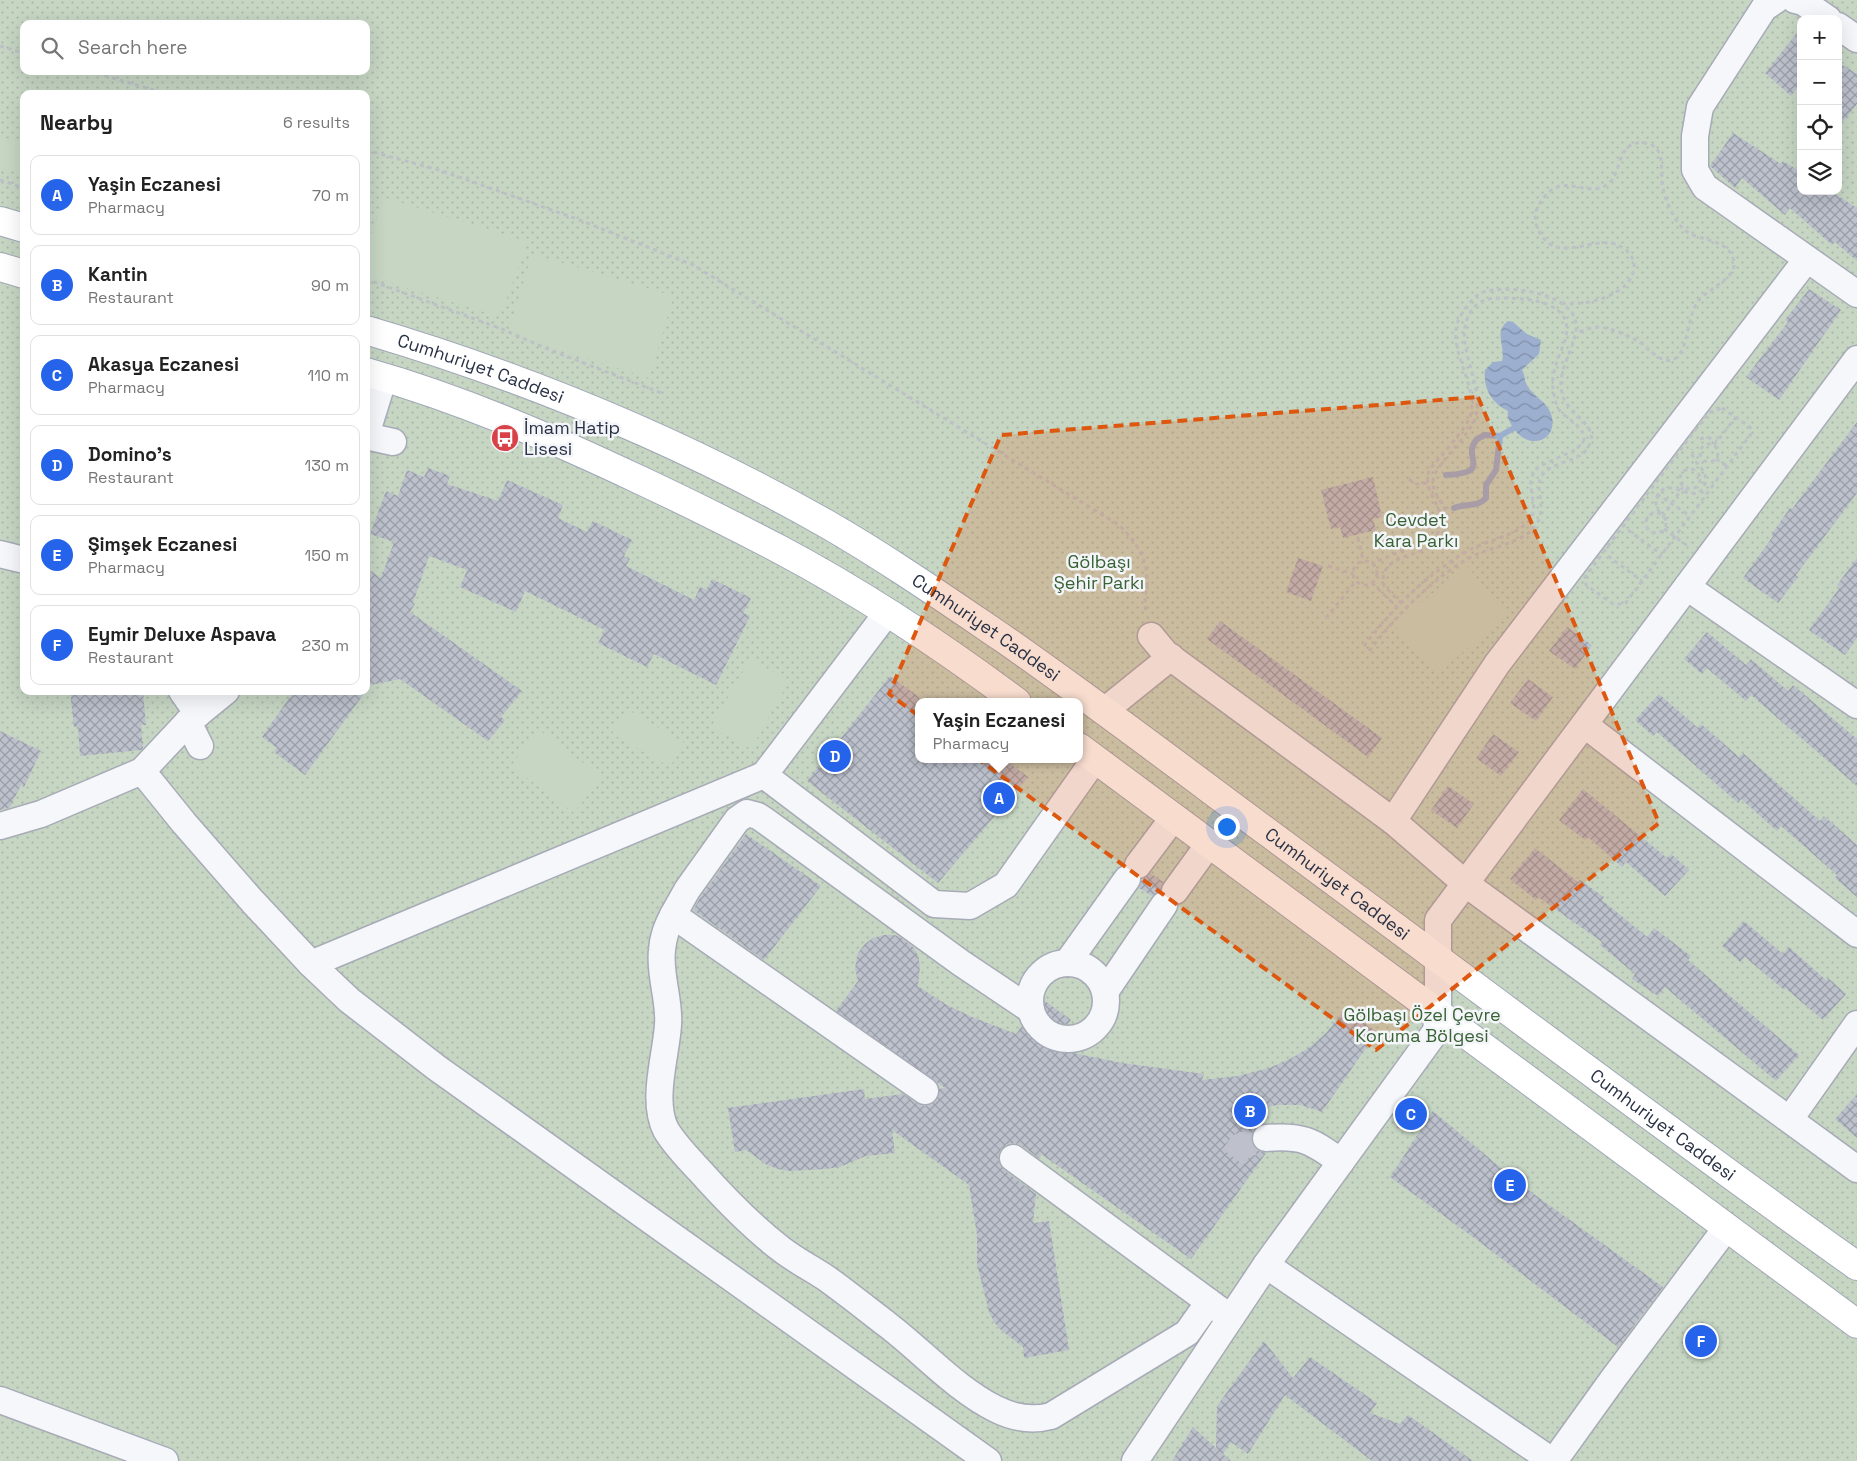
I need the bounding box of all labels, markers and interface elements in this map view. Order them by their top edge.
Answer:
map controls [1797,15,1842,195]
button: + [1797,15,1842,60]
search box [20,20,370,75]
icon: search [38,34,66,62]
text: Search here [78,35,188,60]
button: − [1797,60,1842,105]
button: locate [1797,105,1842,150]
text: Nearby [40,109,113,136]
text: 6 results [283,112,350,133]
button: layers [1797,150,1842,195]
text: Yaşin Eczanesi [88,172,221,197]
text: A [52,185,62,206]
text: 70 m [312,185,349,206]
text: Pharmacy [88,197,165,218]
text: Kantin [88,262,148,287]
text: B [52,275,62,296]
text: 90 m [311,275,349,296]
text: Restaurant [88,287,174,308]
street label: Cumhuriyet Caddesi [395,328,567,408]
text: Akasya Eczanesi [88,352,239,377]
text: C [52,365,62,386]
text: 110 m [307,365,349,386]
text: Pharmacy [88,377,165,398]
place label: İmam Hatip Lisesi [524,416,620,460]
bus stop icon: İmam Hatip Lisesi [490,423,520,453]
text: Domino's [88,442,172,467]
text: D [52,455,62,476]
text: 130 m [305,455,349,476]
text: Restaurant [88,467,174,488]
park label: Cevdet Kara Parkı [1374,508,1458,552]
text: Şimşek Eczanesi [88,532,237,557]
text: E [53,545,61,566]
text: 150 m [305,545,349,566]
park label: Gölbaşı Şehir Parkı [1054,550,1144,594]
text: Pharmacy [88,557,165,578]
street label: Cumhuriyet Caddesi [908,568,1065,686]
text: Eymir Deluxe Aspava [88,622,276,647]
text: F [53,635,61,656]
text: 230 m [302,635,349,656]
text: Restaurant [88,647,174,668]
popup [915,698,1083,763]
text: Yaşin Eczanesi [933,708,1065,733]
text: Pharmacy [933,733,1009,754]
pin: D [819,737,851,775]
pin: A [983,779,1015,817]
your location [1214,814,1240,840]
street label: Cumhuriyet Caddesi [1261,822,1415,945]
park label: Gölbaşı Özel Çevre Koruma Bölgesi [1343,1003,1501,1047]
street label: Cumhuriyet Caddesi [1586,1064,1740,1186]
pin: B [1234,1092,1266,1130]
pin: C [1395,1095,1427,1133]
pin: E [1494,1166,1526,1204]
pin: F [1685,1322,1717,1360]

